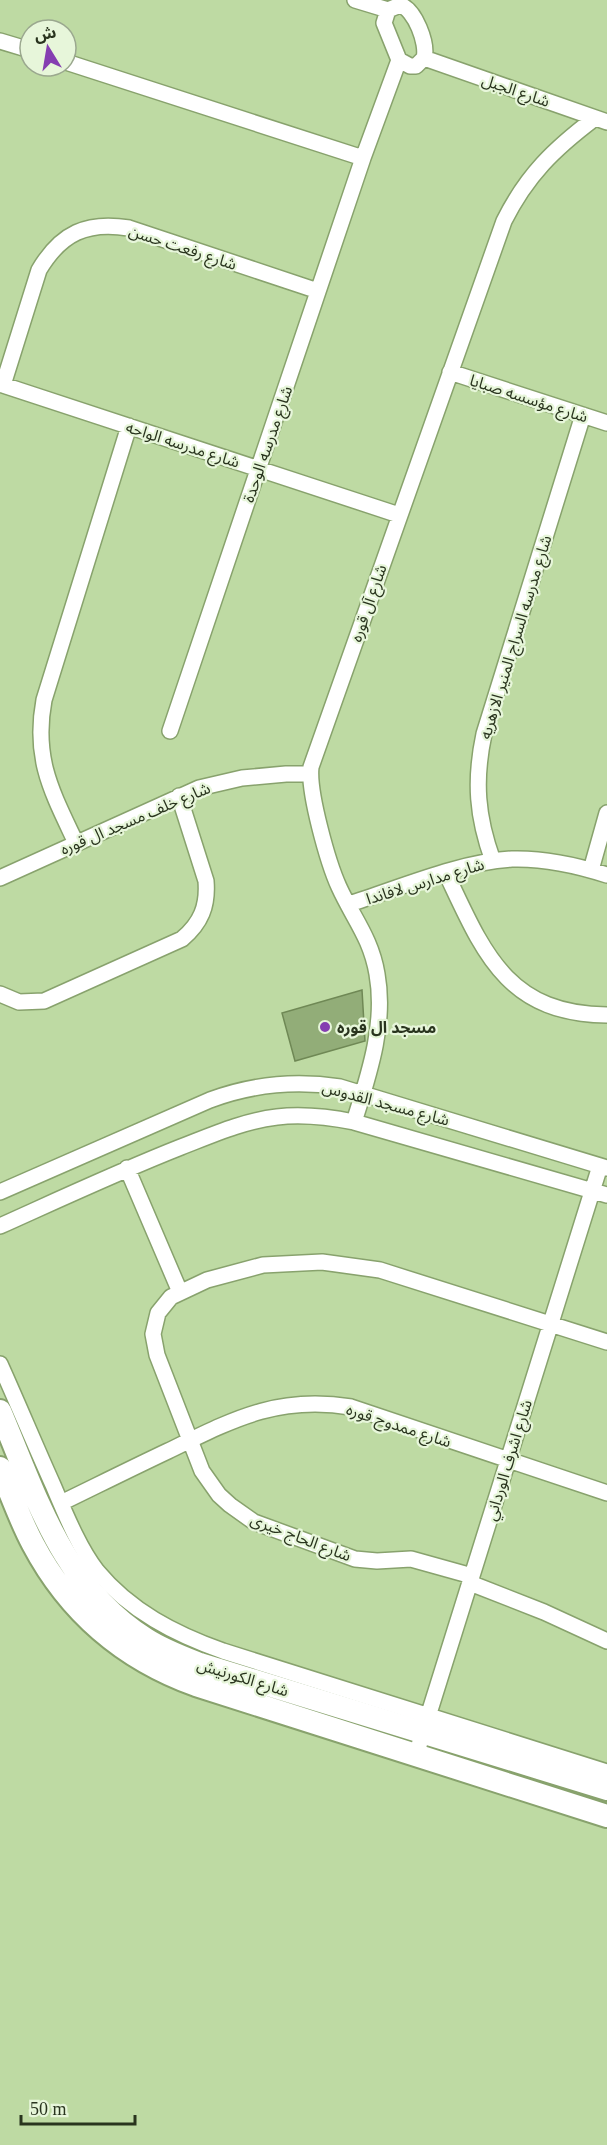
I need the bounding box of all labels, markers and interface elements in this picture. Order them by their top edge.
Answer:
north arrow [18,18,78,78]
text: ش [33,23,58,45]
street label: شارع الجبل [478,71,552,114]
street label: شارع رفعت حسن [126,222,239,277]
street label: شارع مؤسسه صبايا [466,371,590,429]
street label: شارع مدرسه الوحدة [240,384,299,506]
street label: شارع مدرسه الواحه [123,418,242,475]
street label: شارع مدرسه السراج المنير الازهريه [476,533,558,742]
street label: شارع آل قوره [347,562,393,645]
street label: شارع خلف مسجد ال قوره [58,779,214,861]
street label: شارع مدارس لافاندا [364,855,487,911]
place label: مسجد ال قوره [337,1019,436,1037]
marker: مسجد ال قوره [318,1020,332,1034]
street label: شارع مسجد القدوس [319,1078,451,1132]
street label: شارع اشرف الورداني [482,1398,539,1524]
street label: شارع ممدوح قوره [343,1401,453,1454]
street label: شارع الحاج خيرى [247,1511,353,1568]
street label: شارع الكورنيش [194,1655,291,1703]
scale bar [21,2088,135,2126]
text: 50 m [30,2099,67,2119]

